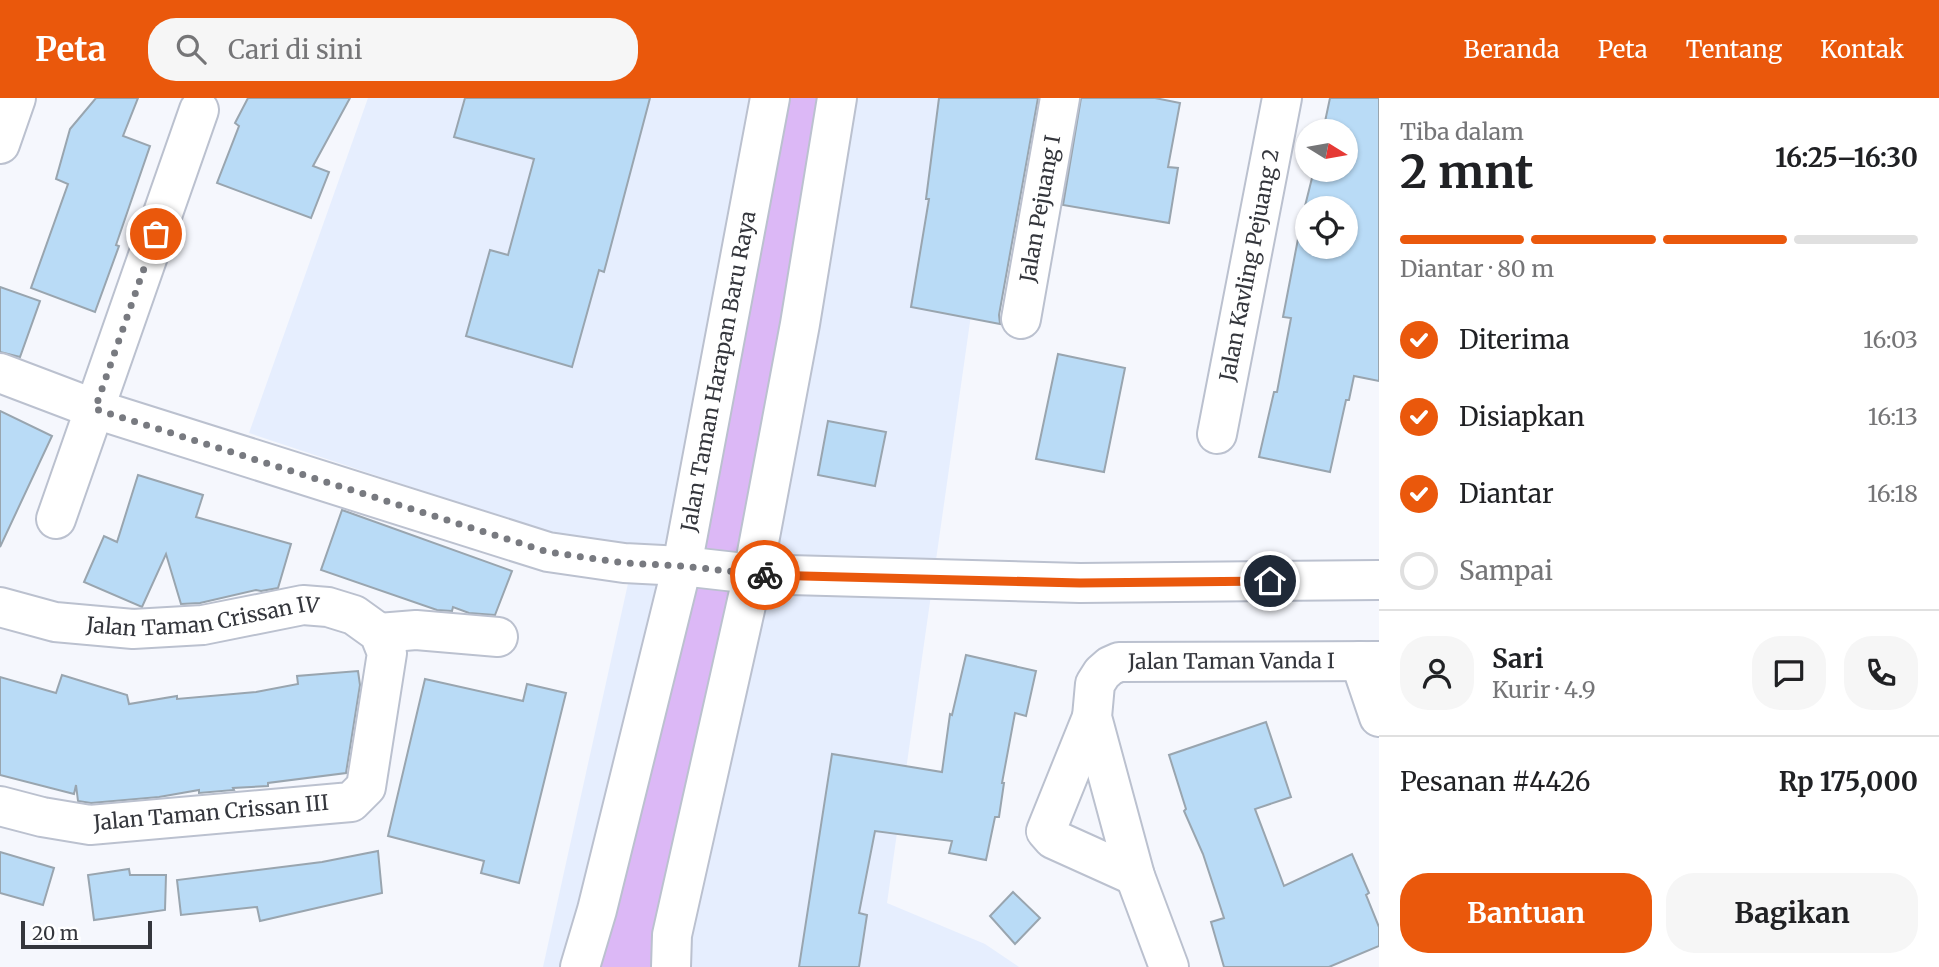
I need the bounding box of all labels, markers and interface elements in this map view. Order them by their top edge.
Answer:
search box [148,18,638,81]
text: Peta [35,29,106,70]
icon: search [172,30,210,68]
text: Cari di sini [228,33,362,66]
text: Beranda [1464,34,1560,65]
text: Peta [1598,34,1648,65]
text: Tentang [1686,34,1782,65]
text: Kontak [1820,34,1904,65]
text: Tiba dalam [1400,117,1524,146]
north arrow [1295,119,1358,182]
map controls [1295,119,1358,259]
street label: Jalan Pejuang I [1014,133,1066,285]
text: 16:25–16:30 [1775,141,1918,174]
text: 2 mnt [1400,143,1534,201]
street label: Jalan Kavling Pejuang 2 [1213,147,1285,384]
button: locate [1295,196,1358,259]
pin [126,204,186,264]
street label: Jalan Taman Harapan Baru Raya [675,209,762,535]
icon: bag [137,215,175,253]
text: Diantar · 80 m [1400,254,1554,283]
icon: check [1400,321,1438,359]
text: Diterima [1459,323,1570,356]
text: 16:03 [1863,325,1918,354]
icon: check [1400,398,1438,436]
text: Disiapkan [1459,400,1585,433]
text: 16:13 [1868,402,1918,431]
icon: check [1400,475,1438,513]
text: Diantar [1459,477,1554,510]
text: 16:18 [1867,479,1918,508]
courier [730,540,800,610]
pin [1240,551,1300,611]
text: Sampai [1459,554,1553,587]
icon: bike [746,556,784,594]
icon: home [1251,562,1289,600]
street label: Jalan Taman Crissan IV [84,591,321,642]
button: person [1400,636,1474,710]
button: chat [1752,636,1826,710]
button: phone [1844,636,1918,710]
text: Sari [1492,642,1544,675]
street label: Jalan Taman Vanda I [1127,647,1335,675]
text: Kurir · 4.9 [1492,675,1596,704]
text: Pesanan #4426 [1400,765,1591,798]
text: Rp 175,000 [1779,765,1918,798]
street label: Jalan Taman Crissan III [91,789,330,836]
button: Bantuan [1400,873,1652,953]
button: Bagikan [1666,873,1918,953]
scale bar [21,918,152,950]
text: 20 m [32,921,79,945]

